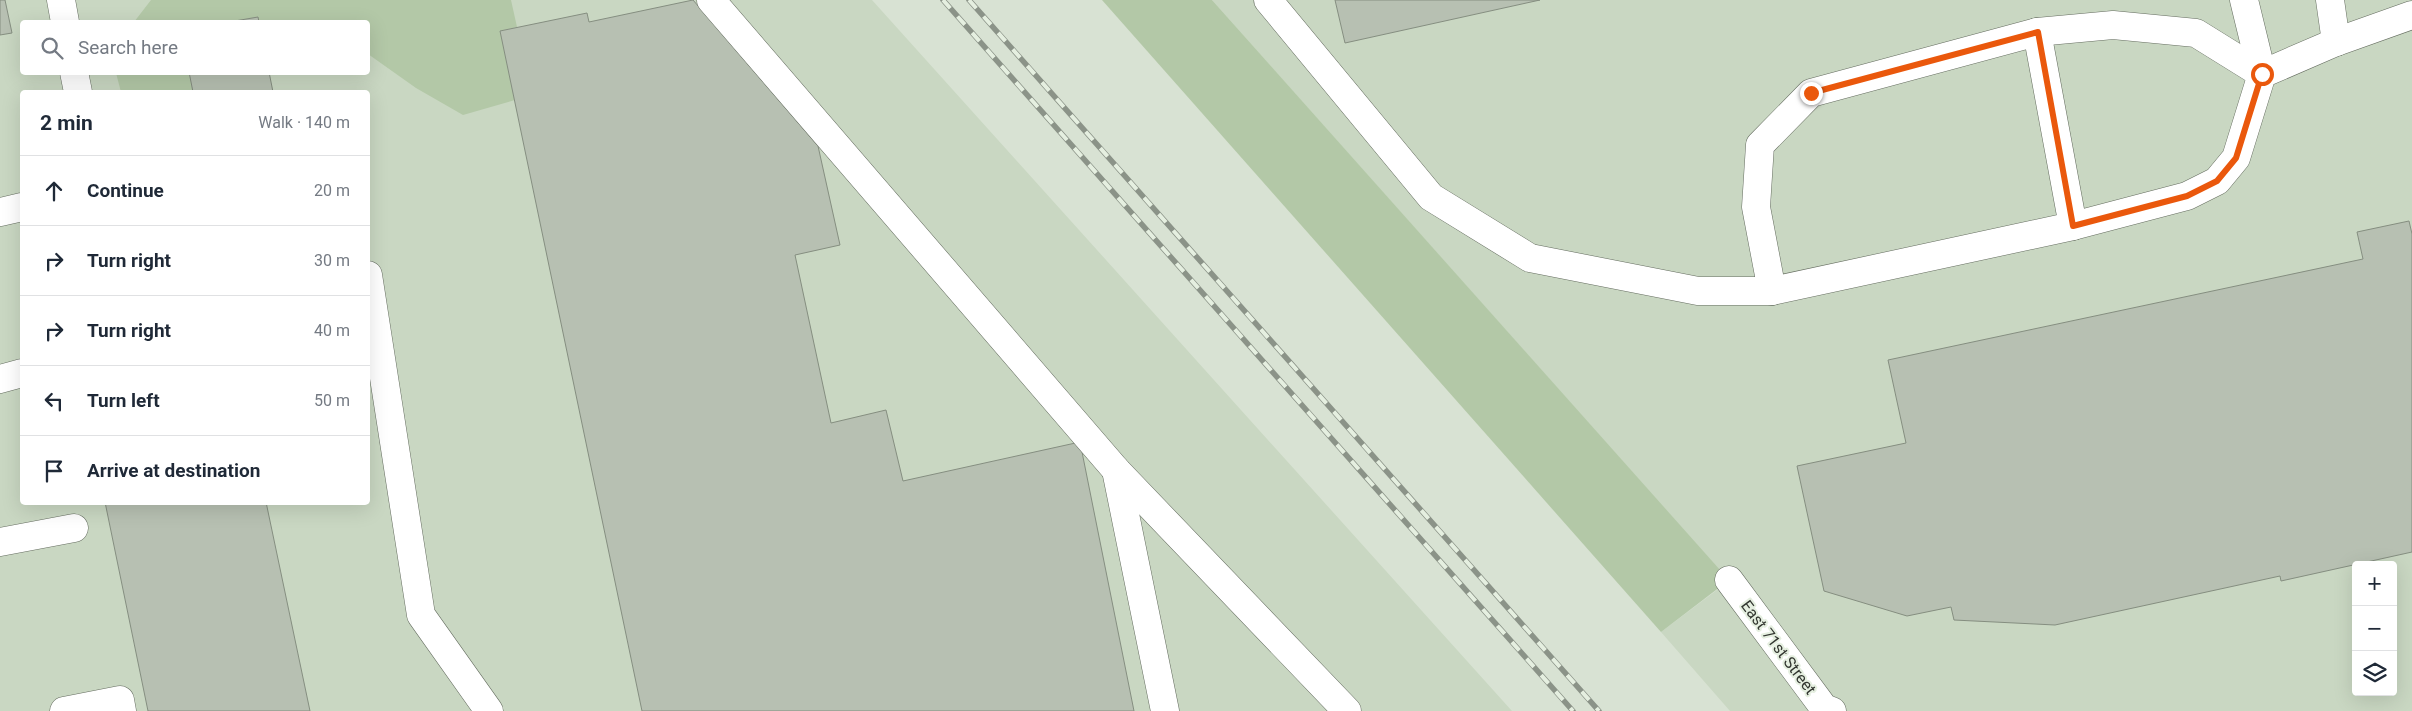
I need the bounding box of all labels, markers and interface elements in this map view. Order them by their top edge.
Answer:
search box [20,20,370,75]
icon: search [38,34,66,62]
text: Search here [78,36,178,59]
route start [2251,63,2274,86]
route end [1800,82,1823,105]
text: 2 min [40,111,93,135]
text: Walk · 140 m [258,113,350,132]
icon: ahead [40,177,68,205]
text: Continue [87,179,164,202]
text: 20 m [314,181,350,200]
icon: right [40,247,68,275]
text: Turn right [87,249,171,272]
text: 30 m [314,251,350,270]
icon: right [40,317,68,345]
text: Turn right [87,319,171,342]
text: 40 m [314,321,350,340]
icon: left [40,387,68,415]
text: Turn left [87,389,160,412]
text: 50 m [314,391,350,410]
icon: arrive [40,457,68,485]
text: Arrive at destination [87,459,260,482]
map controls [2352,561,2397,696]
button: + [2352,561,2397,606]
street label: East 71st Street [1737,596,1820,698]
button: − [2352,606,2397,651]
button: layers [2352,651,2397,696]

